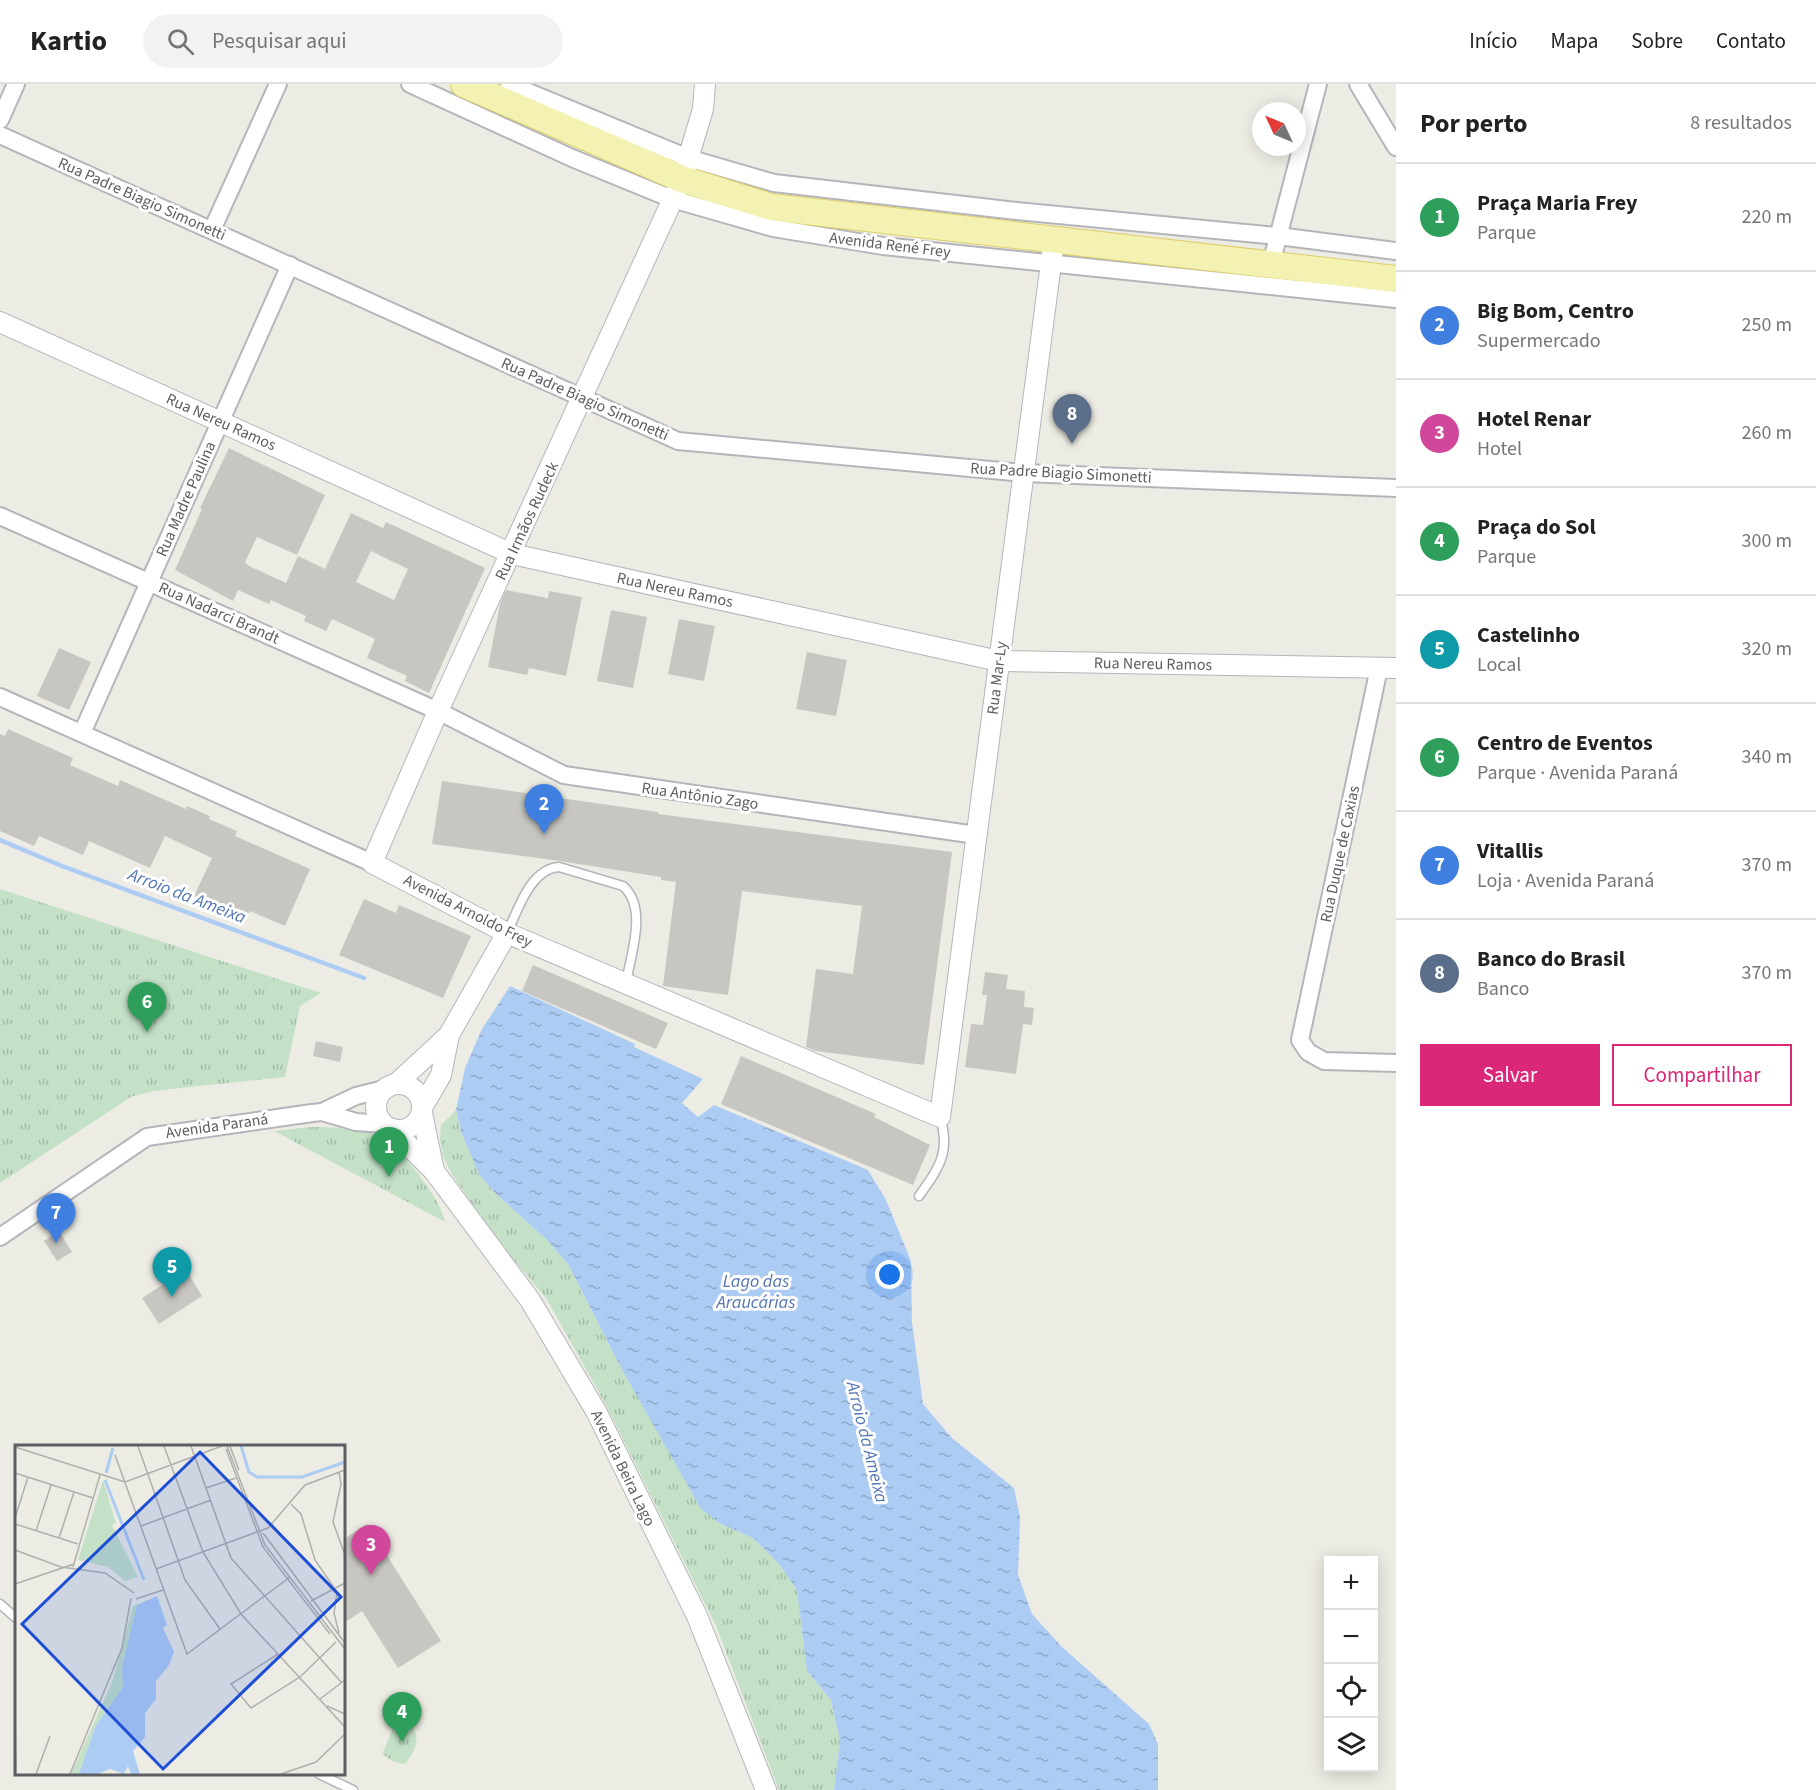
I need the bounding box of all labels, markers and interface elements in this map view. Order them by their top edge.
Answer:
search box [143,14,563,68]
text: Kartio [30,21,107,61]
icon: search [164,25,197,58]
text: Pesquisar aqui [212,25,347,57]
text: Início [1469,26,1517,56]
text: Mapa [1550,26,1598,56]
text: Sobre [1631,26,1683,56]
text: Contato [1716,26,1786,56]
north arrow [1252,102,1306,156]
text: Por perto [1420,105,1528,142]
text: 8 resultados [1690,109,1792,137]
street label: Rua Padre Biagio Simonetti [55,152,229,246]
text: Praça Maria Frey [1477,187,1637,219]
text: 1 [1434,203,1445,231]
text: 220 m [1742,203,1792,231]
text: Parque [1477,219,1536,247]
street label: Avenida René Frey [828,227,952,263]
text: Big Bom, Centro [1477,295,1634,327]
text: 2 [1434,311,1445,339]
text: 250 m [1742,311,1792,339]
text: Supermercado [1477,327,1601,355]
street label: Rua Padre Biagio Simonetti [498,352,672,446]
street label: Rua Nereu Ramos [162,388,280,456]
pin: 8 [1052,394,1092,444]
text: Hotel Renar [1477,403,1591,435]
text: 3 [1434,419,1445,447]
text: 260 m [1742,419,1792,447]
text: Hotel [1477,435,1522,463]
street label: Rua Madre Paulina [151,438,221,560]
street label: Rua Padre Biagio Simonetti [970,457,1152,489]
street label: Rua Irmãos Rudeck [490,458,564,584]
text: Praça do Sol [1477,511,1596,543]
text: 4 [1434,527,1445,555]
text: 300 m [1742,527,1792,555]
text: Parque [1477,543,1536,571]
street label: Rua Nereu Ramos [615,567,735,613]
street label: Rua Nadarci Brandt [155,577,283,650]
text: Castelinho [1477,619,1580,651]
text: 5 [1434,635,1445,663]
text: 320 m [1742,635,1792,663]
street label: Rua Mar-Ly [982,640,1012,716]
text: Local [1477,651,1521,679]
street label: Rua Nereu Ramos [1094,652,1213,676]
text: Centro de Eventos [1477,727,1653,759]
text: 6 [1434,743,1445,771]
text: 340 m [1742,743,1792,771]
text: Parque · Avenida Paraná [1477,759,1678,787]
street label: Rua Antônio Zago [640,777,760,815]
street label: Rua Duque de Caxias [1315,783,1365,924]
pin: 2 [524,784,564,834]
text: Vitallis [1477,835,1543,867]
text: 7 [1434,851,1445,879]
text: 370 m [1742,851,1792,879]
water label: Arroio da Ameixa [124,862,250,930]
text: Loja · Avenida Paraná [1477,867,1654,895]
street label: Avenida Arnoldo Frey [400,869,537,953]
text: Banco do Brasil [1477,943,1625,975]
text: 8 [1434,959,1445,987]
text: 370 m [1742,959,1792,987]
text: Banco [1477,975,1529,1003]
pin: 6 [128,982,166,1032]
button: Salvar [1420,1044,1600,1106]
button: Compartilhar [1612,1044,1792,1106]
street label: Avenida Paraná [164,1108,270,1144]
pin: 1 [370,1128,408,1177]
pin: 7 [36,1194,76,1243]
pin: 5 [152,1248,192,1297]
your location [875,1260,904,1289]
water label: Lago das Araucárias [716,1269,795,1315]
water label: Arroio da Ameixa [840,1378,894,1506]
street label: Avenida Beira Lago [585,1406,661,1530]
inset map [15,1445,345,1775]
pin: 3 [352,1526,391,1575]
map controls [1324,1556,1378,1772]
button: + [1324,1556,1378,1610]
button: − [1324,1610,1378,1664]
button: locate [1324,1664,1378,1718]
pin: 4 [382,1692,422,1742]
button: layers [1324,1718,1378,1772]

